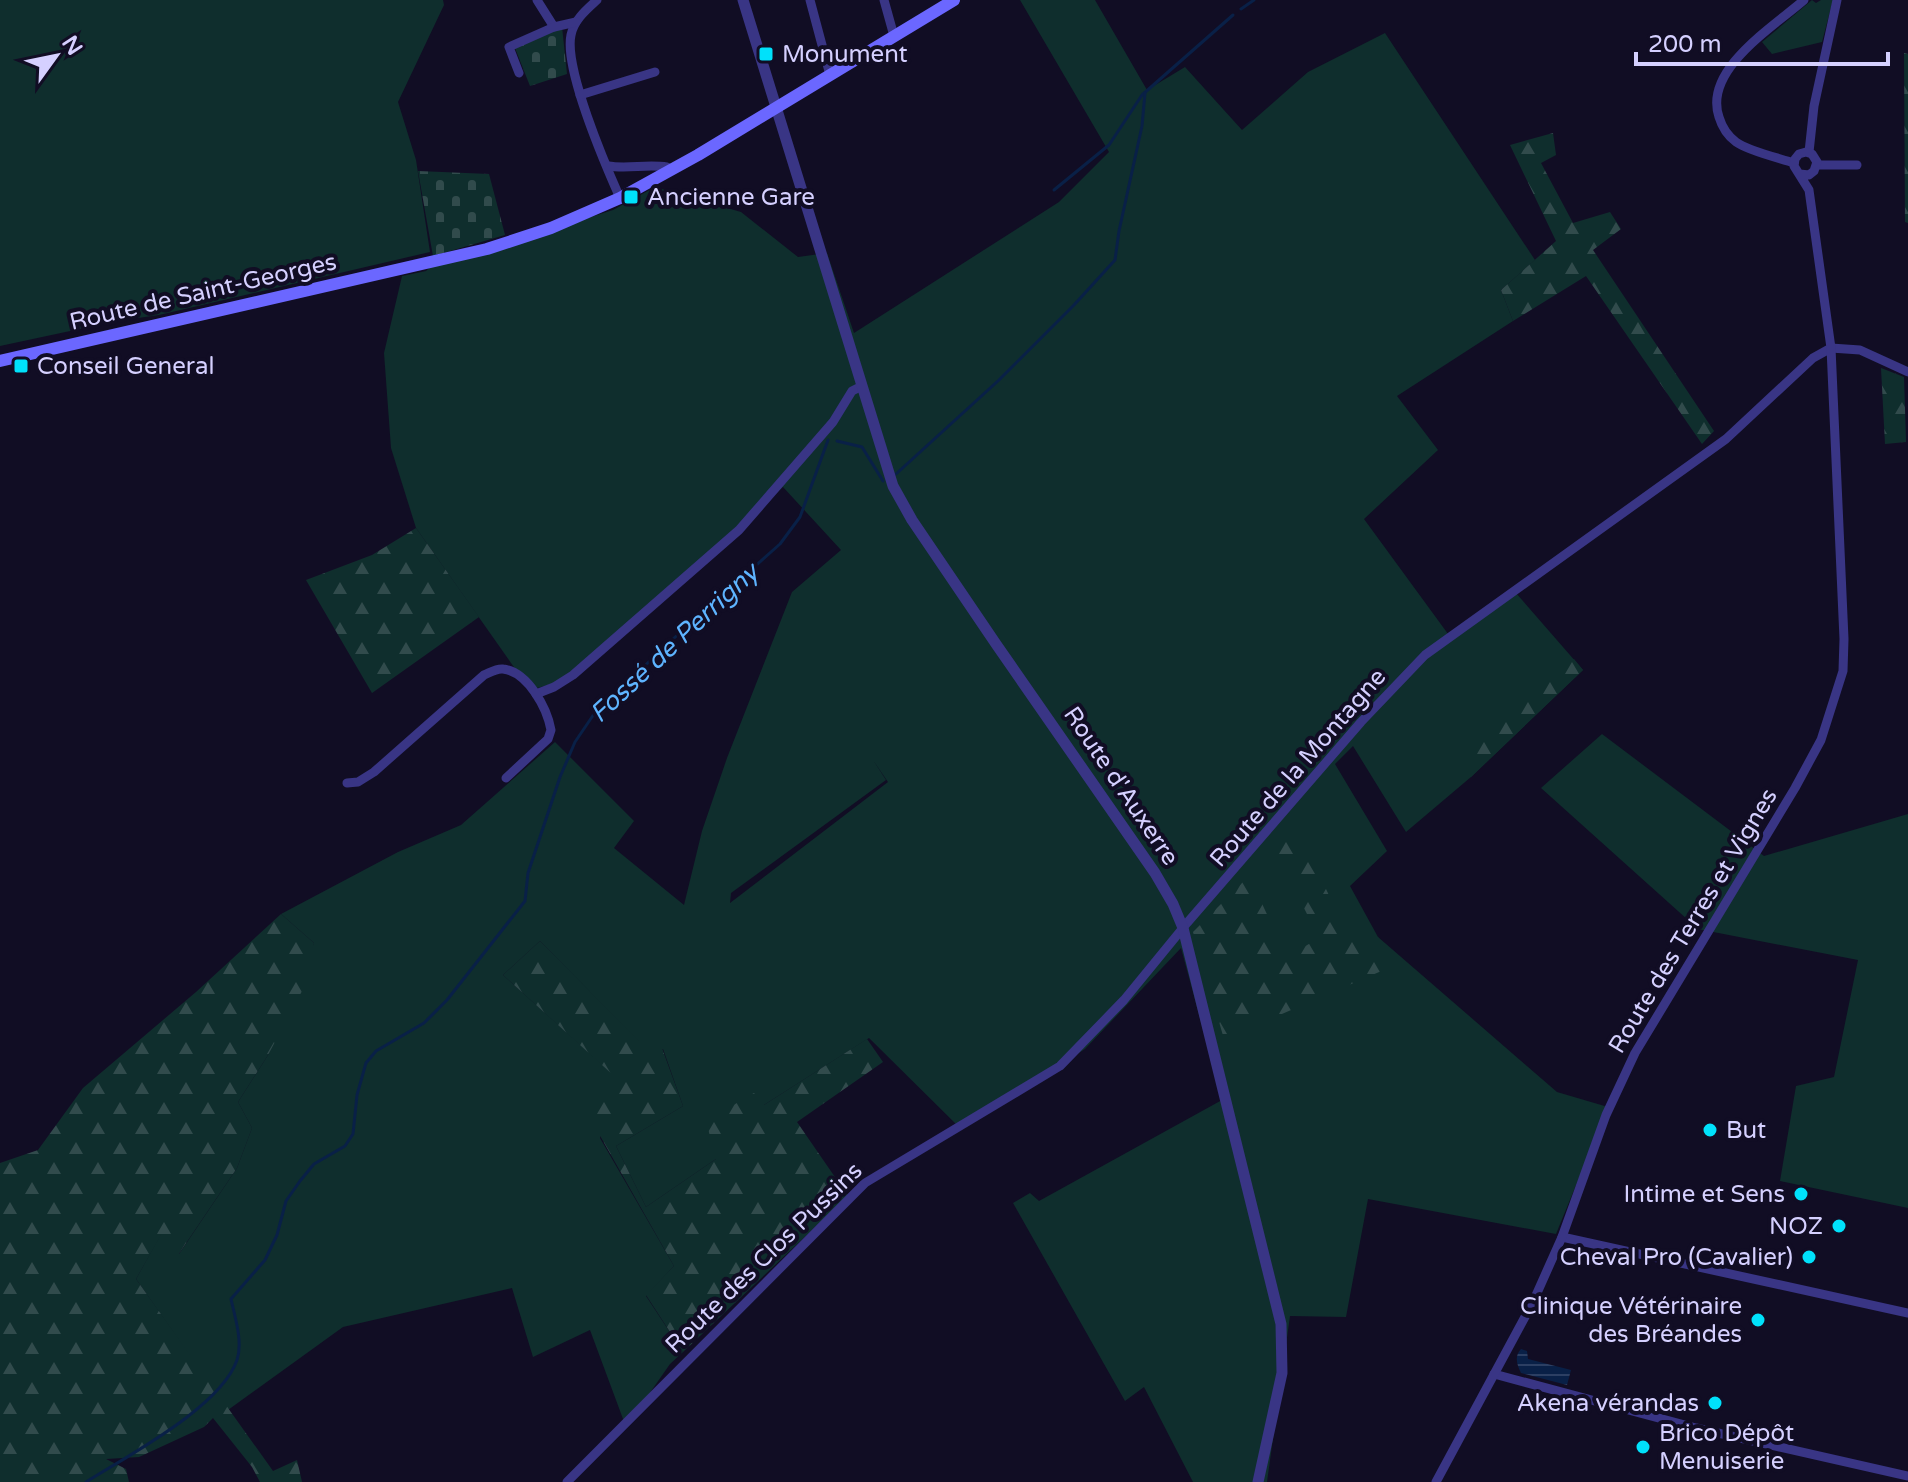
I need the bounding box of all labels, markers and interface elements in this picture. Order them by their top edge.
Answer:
north arrow [16,16,96,96]
scale bar [1636,16,1888,66]
text: 200 m [1648,30,1722,59]
text: N [56,31,88,60]
place label: Monument [782,40,908,69]
marker: Monument [757,45,775,63]
place label: Ancienne Gare [647,183,815,212]
marker: Ancienne Gare [622,188,640,206]
street label: Route de Saint-Georges [67,247,339,337]
place label: Conseil General [37,352,214,381]
marker: Conseil General [12,357,30,375]
water label: Fossé de Perrigny [583,555,767,729]
street label: Route de la Montagne [1204,663,1392,873]
street label: Route d'Auxerre [1057,701,1185,871]
street label: Route des Terres et Vignes [1602,783,1784,1059]
place label: But [1726,1116,1766,1145]
marker: But [1701,1121,1719,1139]
street label: Route des Clos Pussins [660,1156,868,1360]
place label: Intime et Sens [1624,1180,1785,1209]
marker: Intime et Sens [1792,1185,1810,1203]
place label: NOZ [1769,1212,1823,1241]
marker: NOZ [1830,1217,1848,1235]
place label: Cheval Pro (Cavalier) [1560,1243,1793,1272]
marker: Cheval Pro (Cavalier) [1800,1248,1818,1266]
place label: Clinique Vétérinaire des Bréandes [1520,1292,1742,1349]
marker: Clinique Vétérinaire des Bréandes [1749,1311,1767,1329]
place label: Akena vérandas [1517,1389,1699,1418]
marker: Akena vérandas [1706,1394,1724,1412]
place label: Brico Dépôt Menuiserie [1659,1419,1794,1476]
marker: Brico Dépôt Menuiserie [1634,1438,1652,1456]

